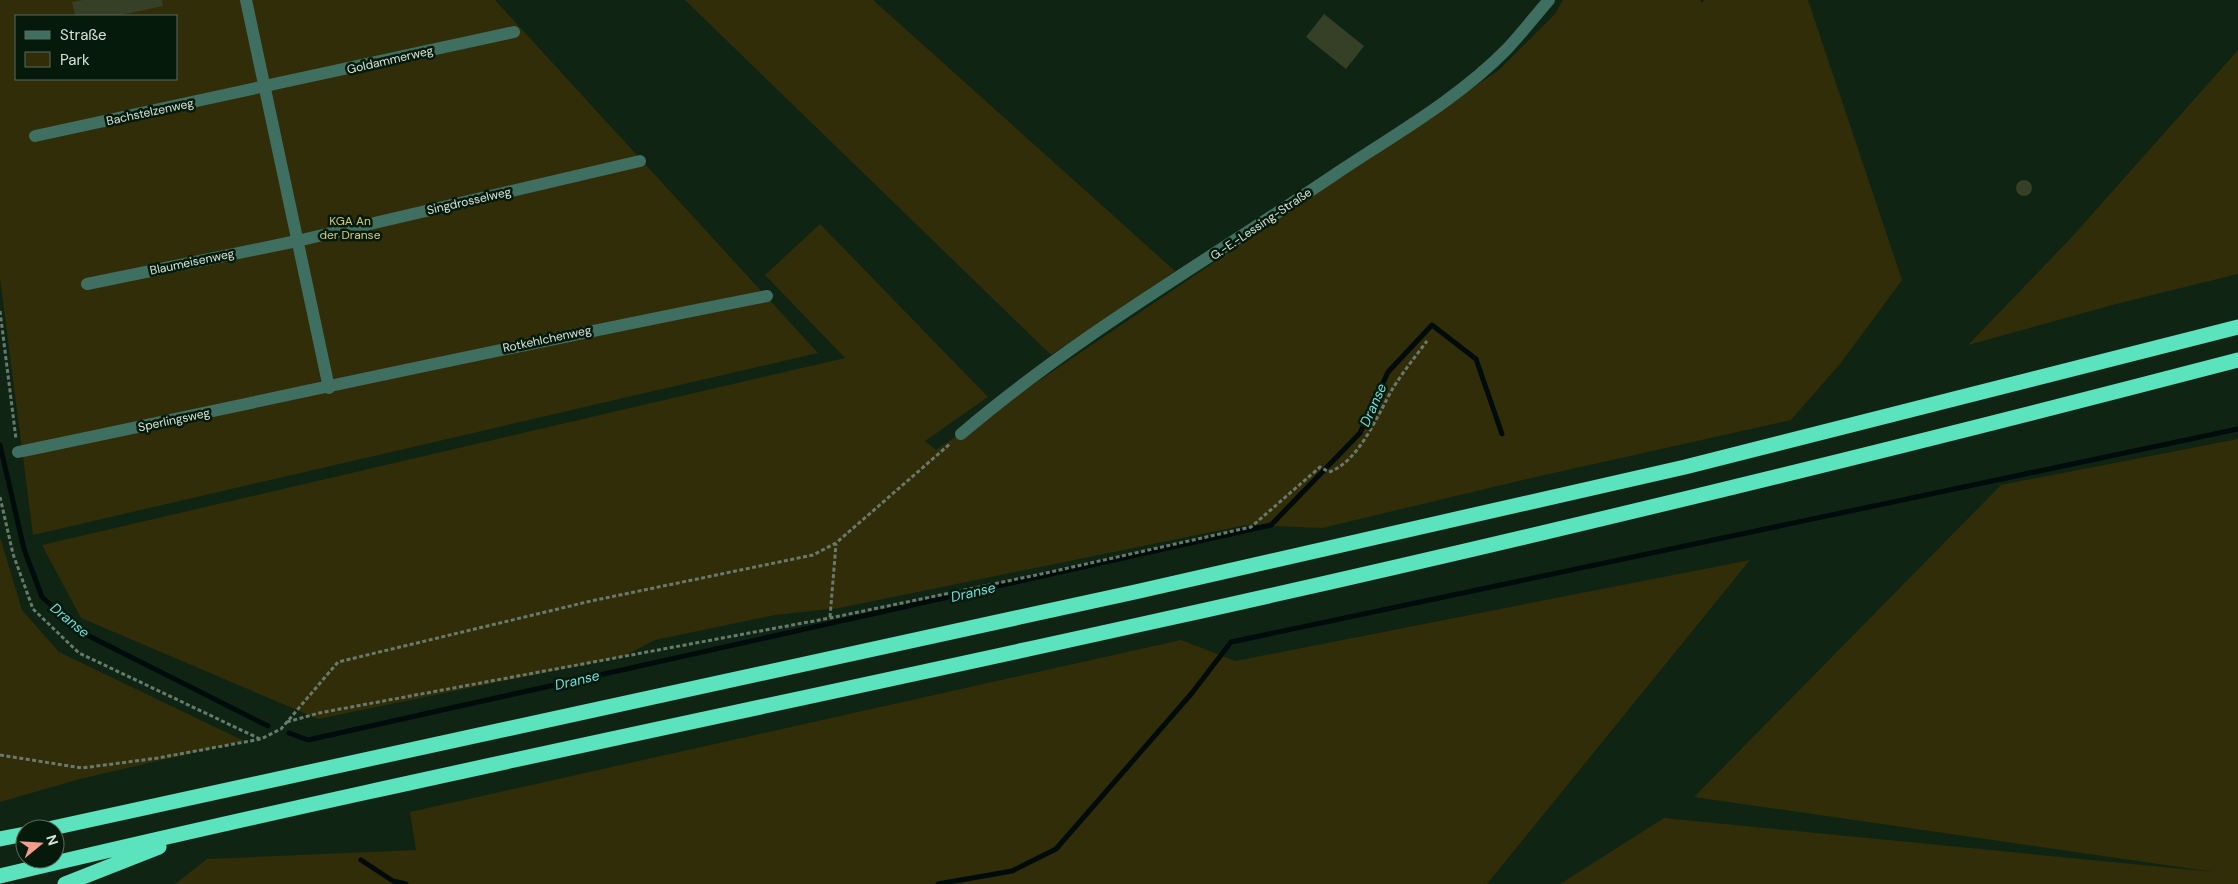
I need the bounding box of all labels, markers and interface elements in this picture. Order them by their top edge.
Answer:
legend [15,15,178,80]
text: Straße [60,25,107,45]
street label: Goldammerweg [345,42,435,78]
text: Park [60,50,90,70]
street label: Bachstelzenweg [105,95,195,129]
street label: Singdrosselweg [425,183,513,218]
street label: G.-E.-Lessing-Straße [1207,184,1315,264]
park label: KGA An der Dranse [320,213,381,243]
street label: Blaumeisenweg [148,245,236,279]
street label: Rotkehlchenweg [501,322,593,356]
water label: Dranse [1356,381,1390,429]
street label: Sperlingsweg [137,405,212,435]
water label: Dranse [949,578,997,606]
water label: Dranse [47,599,93,641]
water label: Dranse [553,666,601,694]
north arrow [15,819,65,869]
text: N [42,832,63,848]

